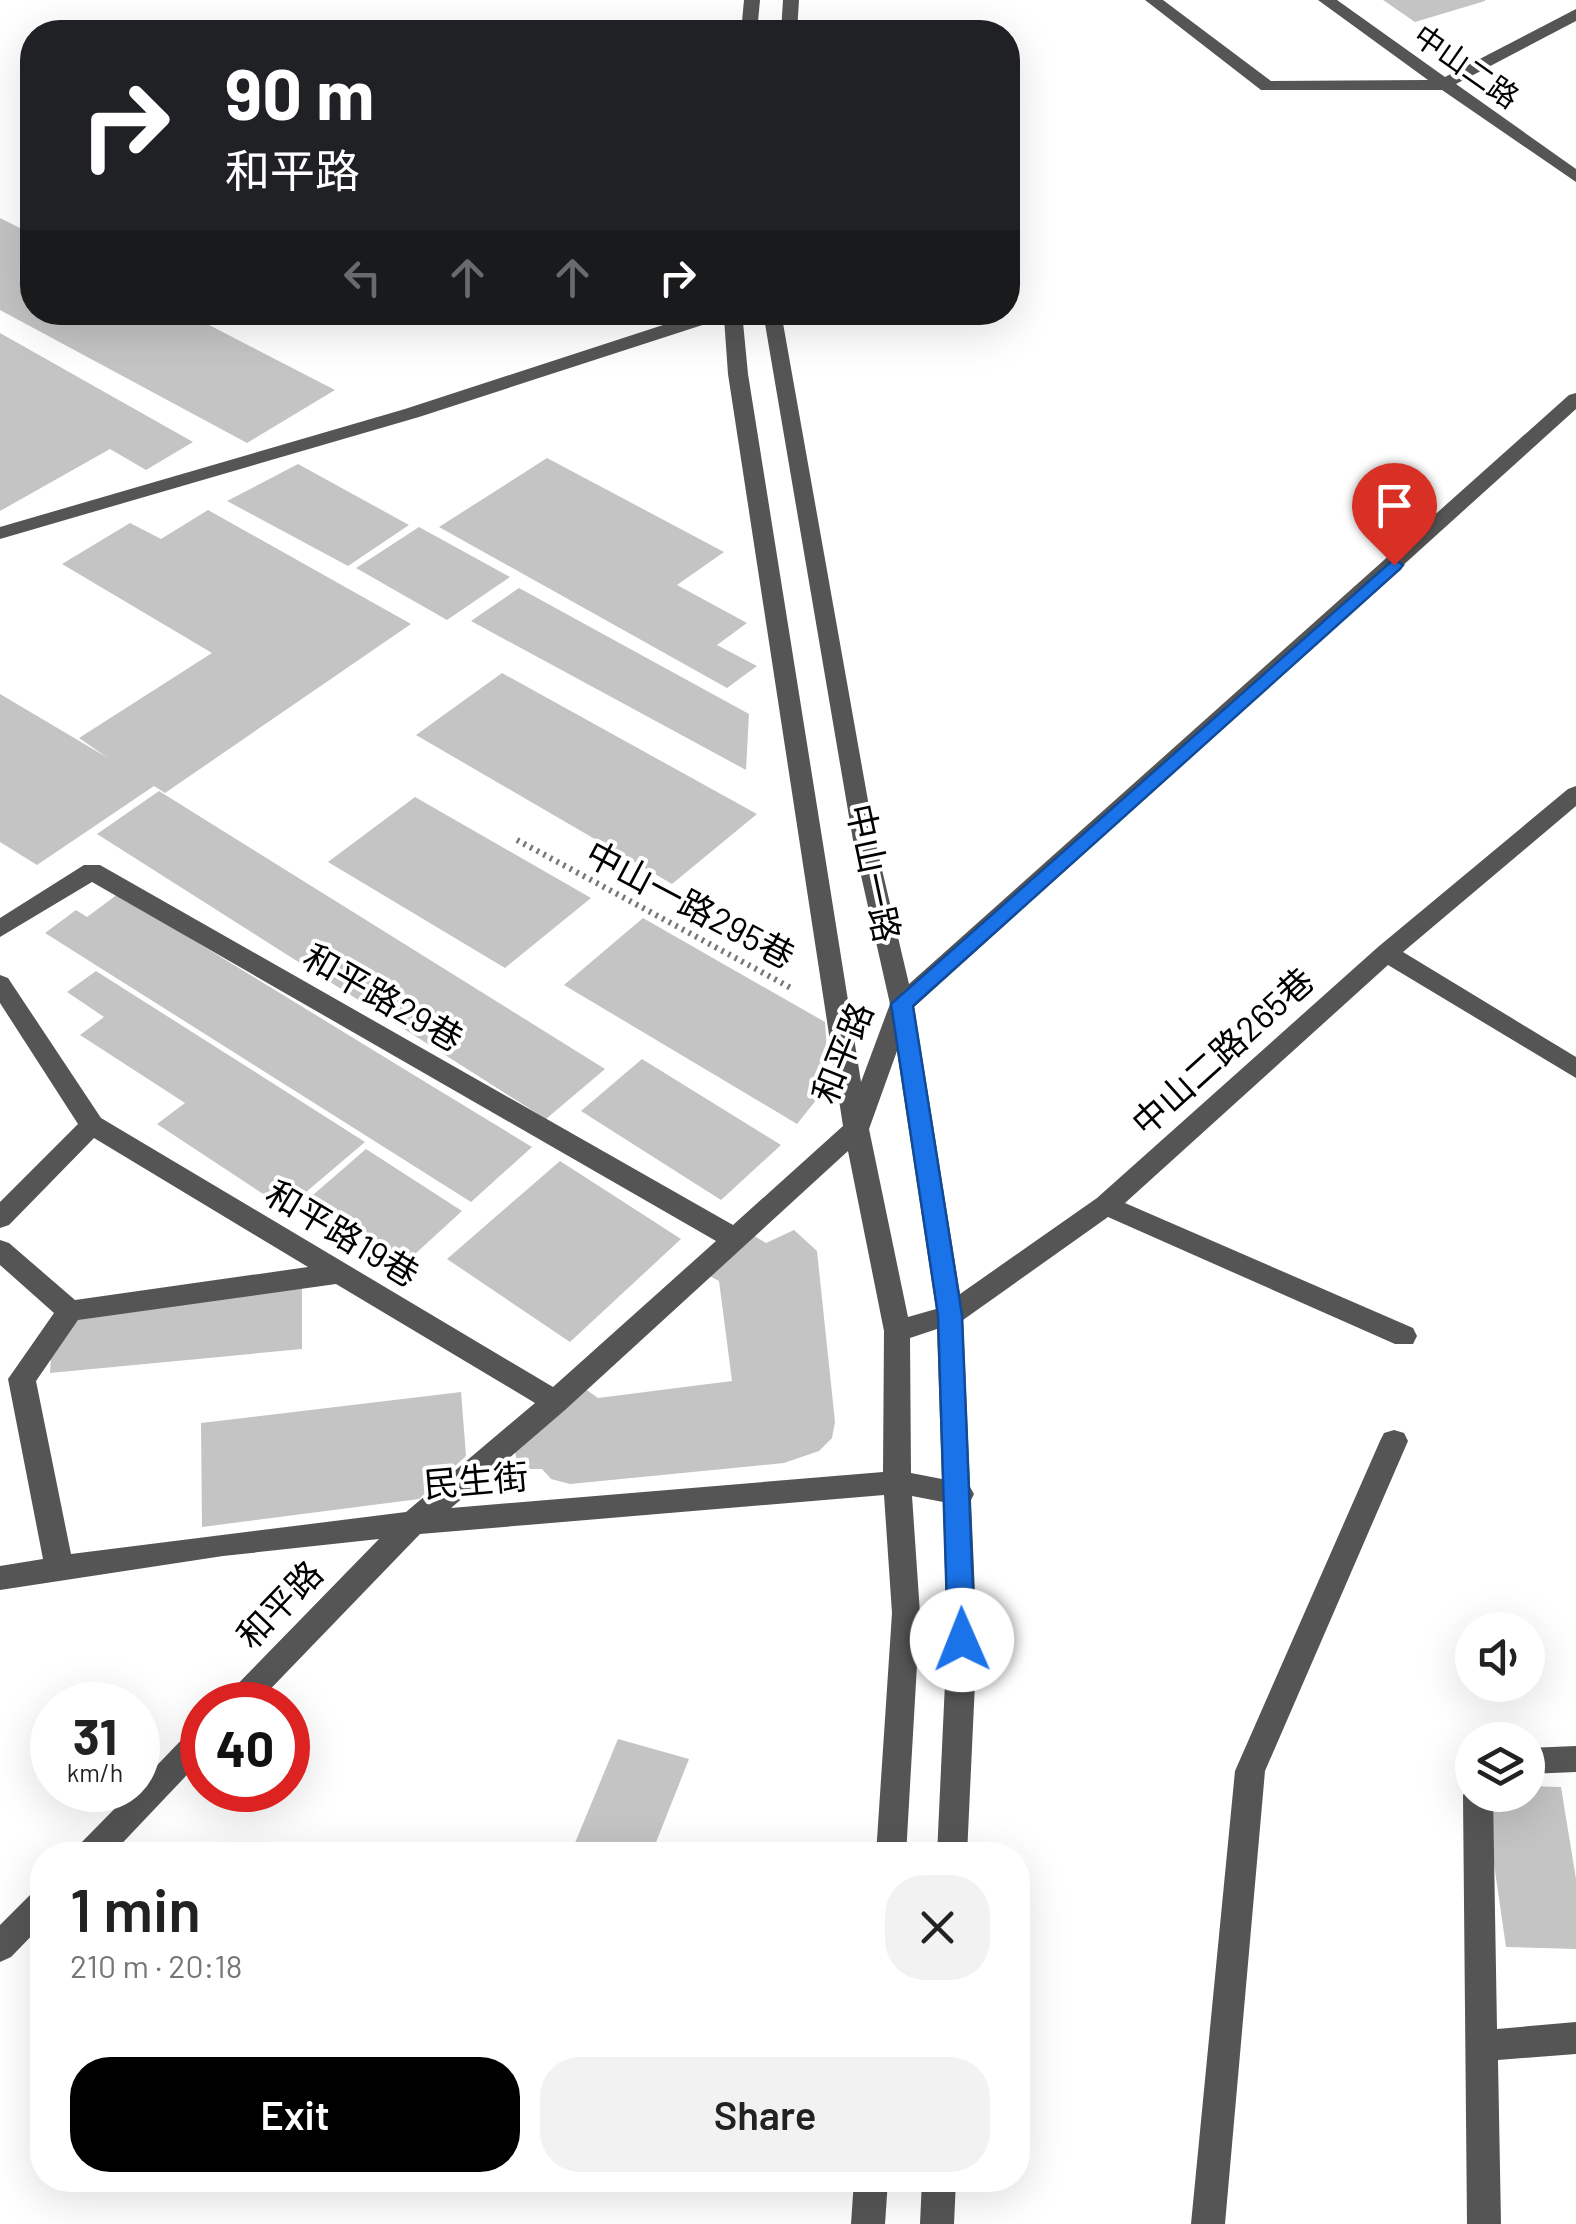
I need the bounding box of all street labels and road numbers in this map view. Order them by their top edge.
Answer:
street label: 中山二路 [1408,16,1527,115]
street label: 中山一路 [840,800,910,945]
street label: 中山一路295巷 [580,831,802,976]
street label: 和平路29巷 [297,934,471,1059]
street label: 中山二路265巷 [1122,958,1321,1143]
street label: 和平路 [802,996,880,1109]
street label: 和平路19巷 [259,1170,427,1294]
street label: 民生街 [422,1454,530,1505]
street label: 和平路 [227,1551,330,1656]

